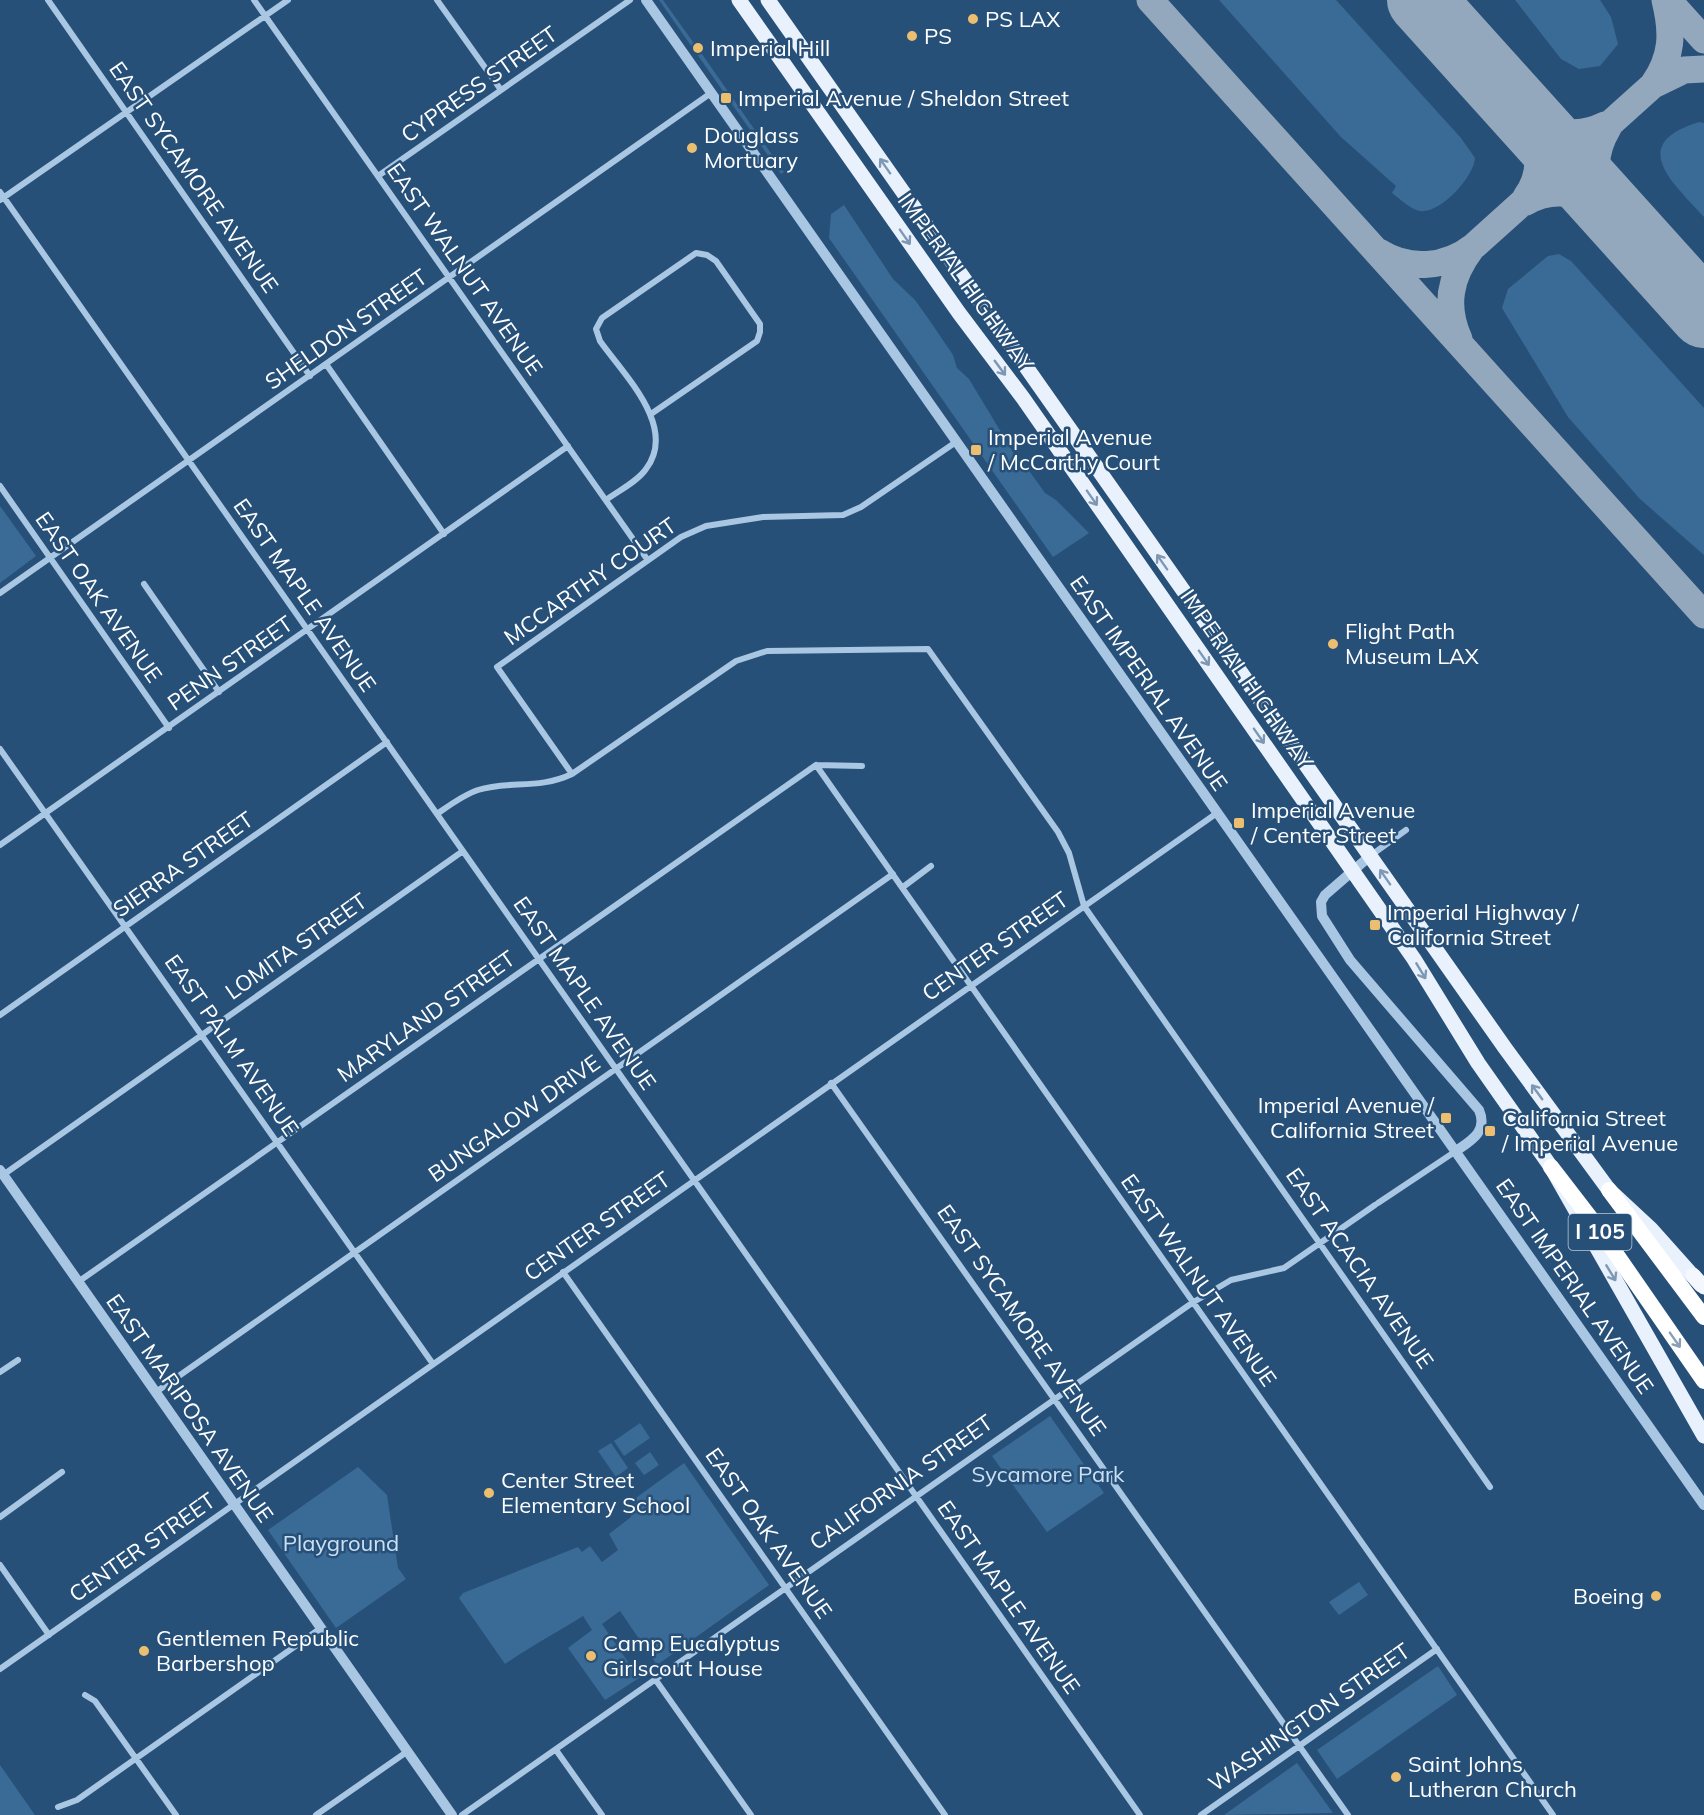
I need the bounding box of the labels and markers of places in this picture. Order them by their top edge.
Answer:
place label: PS LAX [985,5,1061,33]
marker: PS LAX [966,12,980,26]
place label: PS [924,22,952,50]
marker: PS [905,29,919,43]
place label: Imperial Hill [710,34,830,62]
marker: Imperial Hill [691,41,705,55]
place label: Imperial Avenue / Sheldon Street [738,84,1069,112]
marker: Imperial Avenue / Sheldon Street [719,91,733,105]
place label: Douglass Mortuary [704,121,799,174]
marker: Douglass Mortuary [685,141,699,155]
place label: Imperial Avenue / McCarthy Court [987,423,1160,476]
marker: Imperial Avenue / McCarthy Court [969,443,983,457]
place label: Flight Path Museum LAX [1345,617,1480,670]
marker: Flight Path Museum LAX [1326,637,1340,651]
place label: Imperial Avenue / Center Street [1250,796,1415,849]
marker: Imperial Avenue / Center Street [1232,816,1246,830]
place label: Imperial Highway / California Street [1387,898,1579,951]
marker: Imperial Highway / California Street [1368,918,1382,932]
place label: Imperial Avenue / California Street [1258,1091,1435,1144]
place label: California Street / Imperial Avenue [1501,1104,1678,1157]
marker: Imperial Avenue / California Street [1439,1111,1453,1125]
marker: California Street / Imperial Avenue [1483,1124,1497,1138]
place label: Center Street Elementary School [501,1466,690,1519]
marker: Center Street Elementary School [482,1486,496,1500]
place label: Boeing [1573,1582,1644,1610]
marker: Boeing [1649,1589,1663,1603]
place label: Gentlemen Republic Barbershop [156,1624,359,1677]
place label: Camp Eucalyptus Girlscout House [603,1629,780,1682]
marker: Gentlemen Republic Barbershop [137,1644,151,1658]
marker: Camp Eucalyptus Girlscout House [584,1649,598,1663]
place label: Saint Johns Lutheran Church [1408,1750,1577,1803]
marker: Saint Johns Lutheran Church [1389,1770,1403,1784]

